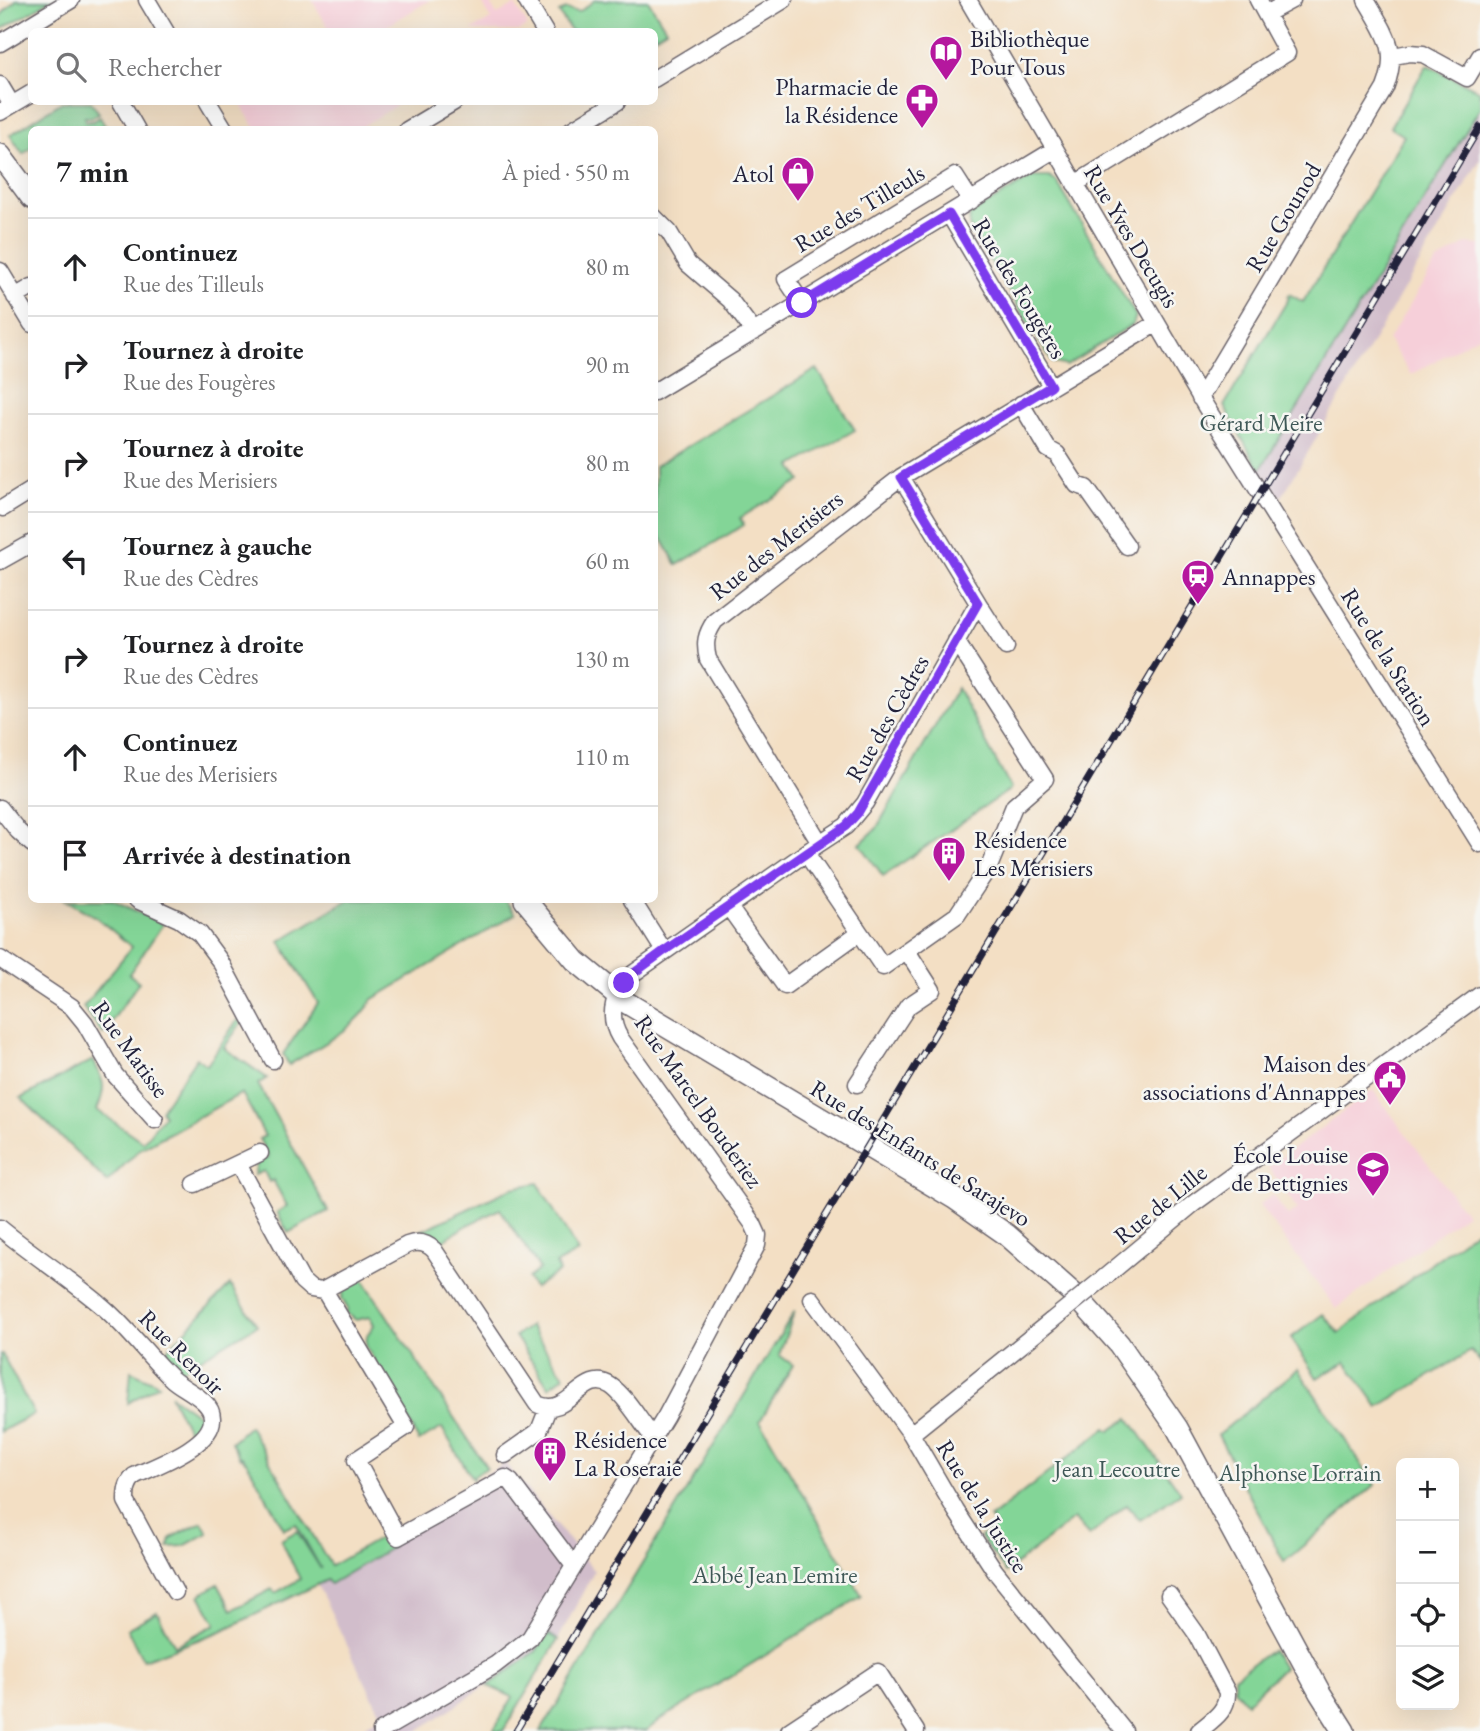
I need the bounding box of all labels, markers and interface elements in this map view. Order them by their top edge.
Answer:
place label: Bibliothèque Pour Tous [970,23,1089,82]
search box [28,28,658,105]
library icon: Bibliothèque Pour Tous [927,33,965,82]
icon: search [52,48,90,86]
text: Rechercher [108,50,222,84]
place label: Pharmacie de la Résidence [775,71,898,130]
pharmacy icon: Pharmacie de la Résidence [903,81,941,130]
text: 7 min [56,152,129,191]
shop icon: Atol [779,154,817,203]
street label: Rue Gounod [1238,156,1328,278]
text: À pied · 550 m [502,157,630,187]
street label: Rue des Tilleuls [788,157,930,259]
place label: Atol [732,158,774,189]
street label: Rue Yves Decugis [1077,159,1187,313]
street label: Rue des Fougères [966,212,1074,364]
text: Continuez [123,235,237,269]
icon: ahead [56,248,94,286]
text: 80 m [585,252,630,282]
text: Rue des Tilleuls [123,269,264,299]
route start [786,287,817,318]
text: Tournez à droite [123,333,304,367]
icon: right [56,346,94,384]
text: 90 m [585,350,630,380]
text: Rue des Fougères [123,367,275,397]
park label: Gérard Meire [1199,407,1323,438]
text: Tournez à droite [123,431,304,465]
icon: right [56,444,94,482]
text: 80 m [585,448,630,478]
text: Rue des Merisiers [123,465,277,495]
street label: Rue des Merisiers [703,483,849,607]
text: Tournez à gauche [123,529,312,563]
icon: left [56,542,94,580]
text: 60 m [585,546,630,576]
station icon: Annappes [1179,557,1217,606]
place label: Annappes [1221,561,1316,592]
text: Rue des Cèdres [123,563,259,593]
street label: Rue de la Station [1334,582,1444,732]
text: Tournez à droite [123,627,304,661]
icon: right [56,640,94,678]
text: 130 m [574,644,630,674]
street label: Rue des Cèdres [838,649,936,787]
text: Rue des Cèdres [123,661,259,691]
text: Continuez [123,725,237,759]
icon: ahead [56,738,94,776]
text: 110 m [574,742,630,772]
text: Rue des Merisiers [123,759,277,789]
place label: Résidence Les Merisiers [974,824,1093,883]
building icon: Résidence Les Merisiers [930,834,968,883]
icon: arrive [56,836,94,874]
text: Arrivée à destination [123,838,351,872]
route end [608,967,639,998]
street label: Rue Matisse [85,994,177,1104]
street label: Rue Marcel Bouderiez [628,1008,770,1194]
place label: Maison des associations d'Annappes [1143,1048,1366,1107]
public building icon: Maison des associations d'Annappes [1371,1058,1409,1107]
street label: Rue des Enfants de Sarajevo [805,1072,1037,1234]
place label: École Louise de Bettignies [1231,1139,1348,1198]
school or university icon: École Louise de Bettignies [1354,1149,1392,1198]
street label: Rue de Lille [1107,1157,1213,1251]
street label: Rue Renoir [133,1303,231,1401]
place label: Résidence La Roseraie [574,1424,681,1483]
building icon: Résidence La Roseraie [531,1434,569,1483]
street label: Rue de la Justice [930,1434,1036,1578]
park label: Jean Lecoutre [1052,1453,1180,1484]
park label: Alphonse Lorrain [1217,1457,1382,1488]
map controls [1396,1458,1459,1710]
button: + [1396,1458,1459,1521]
button: − [1396,1521,1459,1584]
park label: Abbé Jean Lemire [691,1559,858,1590]
button: locate [1396,1584,1459,1647]
button: layers [1396,1647,1459,1710]

